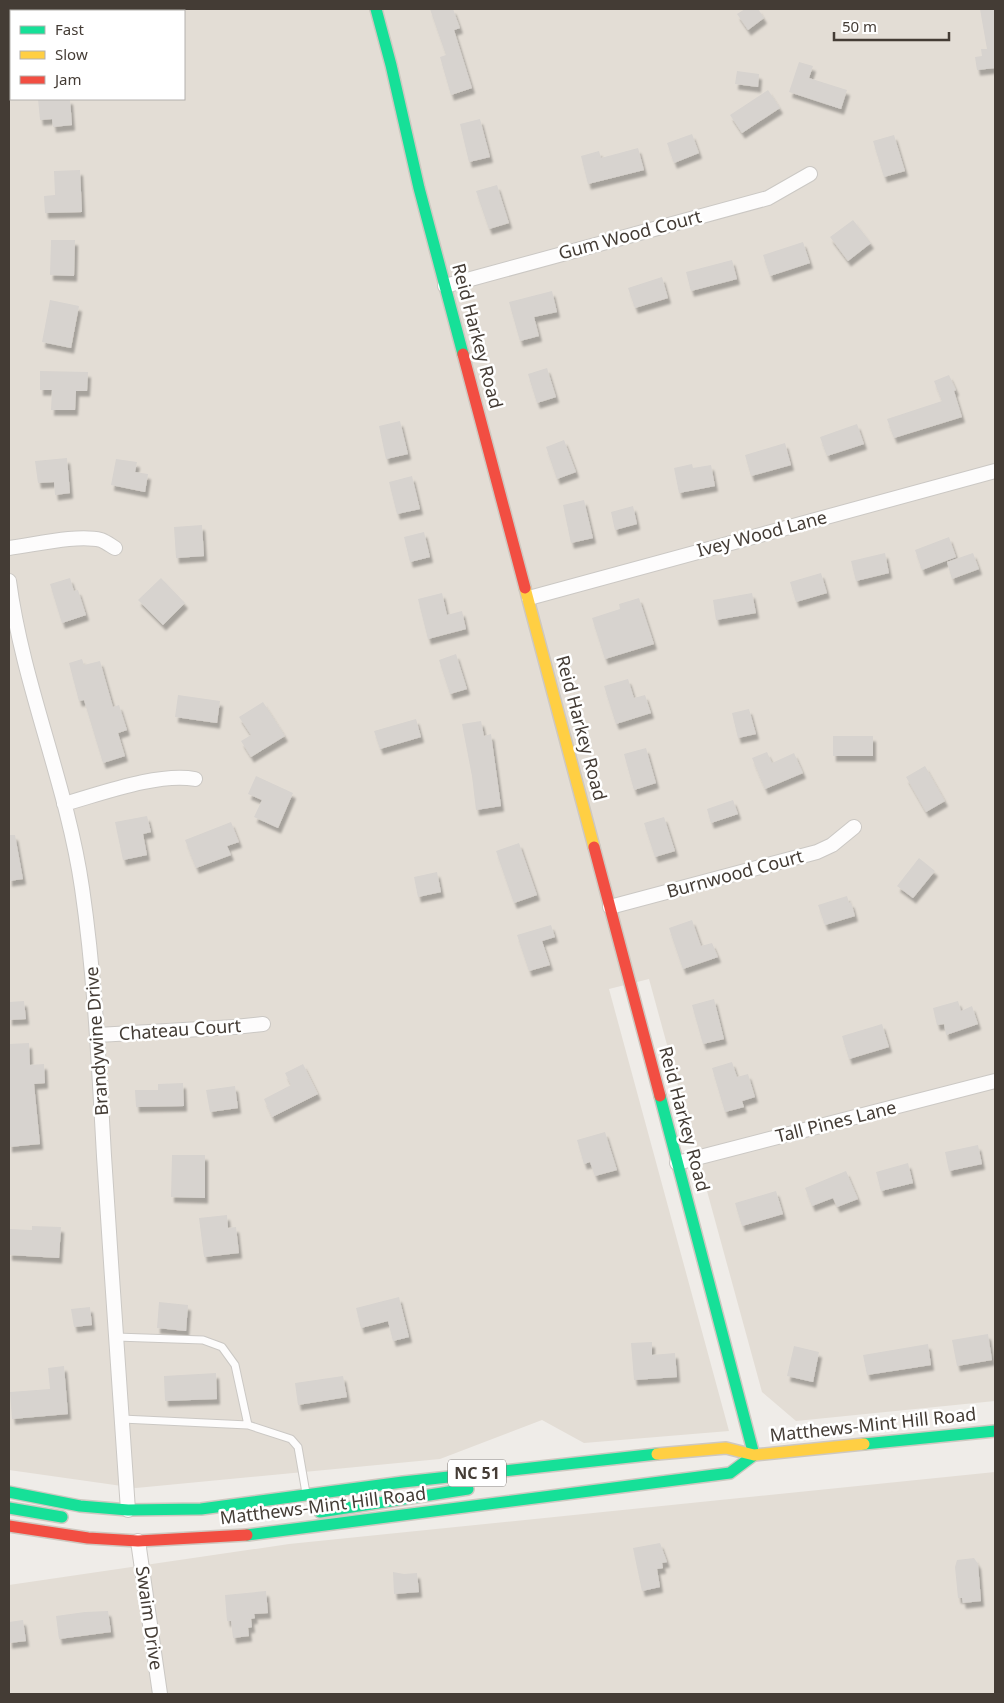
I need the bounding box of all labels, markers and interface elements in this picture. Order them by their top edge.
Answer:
legend [10,10,185,100]
scale bar [834,10,949,42]
text: 50 m [842,16,877,36]
text: Fast [55,19,84,39]
text: Slow [55,44,88,64]
text: Jam [53,69,82,89]
street label: Gum Wood Court [556,203,704,265]
street label: Reid Harkey Road [447,261,509,411]
street label: Ivey Wood Lane [694,504,829,562]
street label: Reid Harkey Road [551,653,613,803]
street label: Burnwood Court [664,843,806,903]
street label: Brandywine Drive [79,966,113,1116]
street label: Chateau Court [118,1013,242,1045]
street label: Reid Harkey Road [654,1044,716,1194]
street label: Tall Pines Lane [773,1094,899,1148]
street label: Matthews-Mint Hill Road [769,1401,977,1447]
road number: NC 51 [448,1460,506,1486]
street label: Matthews-Mint Hill Road [218,1480,427,1530]
street label: Swaim Drive [131,1564,169,1671]

